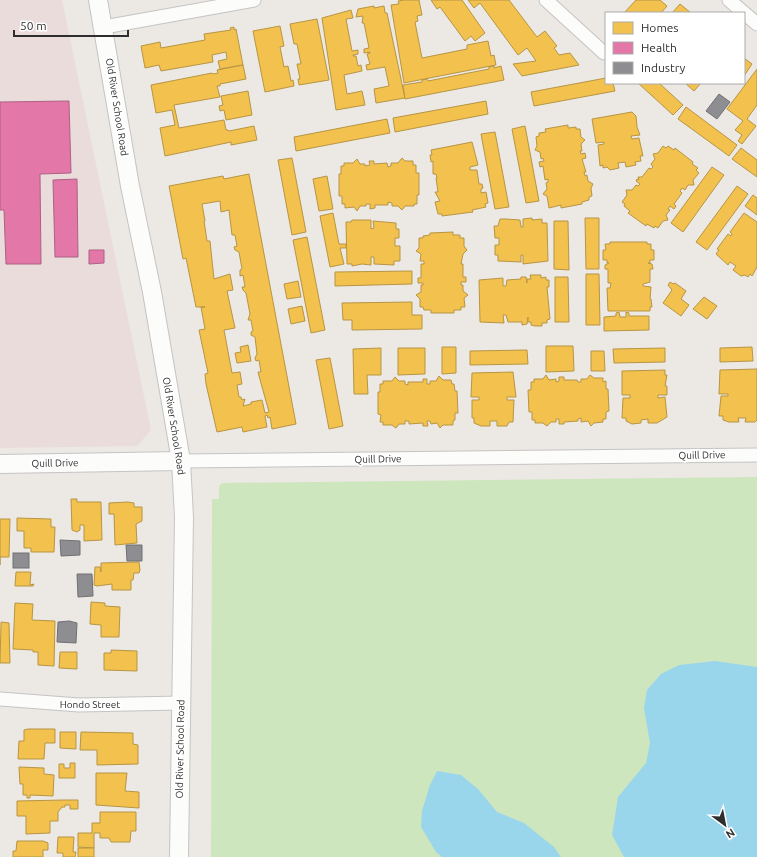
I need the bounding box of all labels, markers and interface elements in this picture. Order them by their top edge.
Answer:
scale bar [14,12,128,38]
legend [605,12,745,84]
text: 50 m [20,19,47,32]
text: Homes [641,21,679,34]
text: Health [641,41,677,54]
street label: Old River School Road [104,57,130,157]
text: Industry [641,61,686,74]
street label: Old River School Road [161,376,187,476]
street label: Quill Drive [678,449,726,461]
street label: Quill Drive [354,453,402,465]
street label: Quill Drive [31,457,79,469]
street label: Hondo Street [60,699,120,710]
street label: Old River School Road [174,699,186,799]
north arrow [705,805,745,845]
text: N [724,826,737,841]

